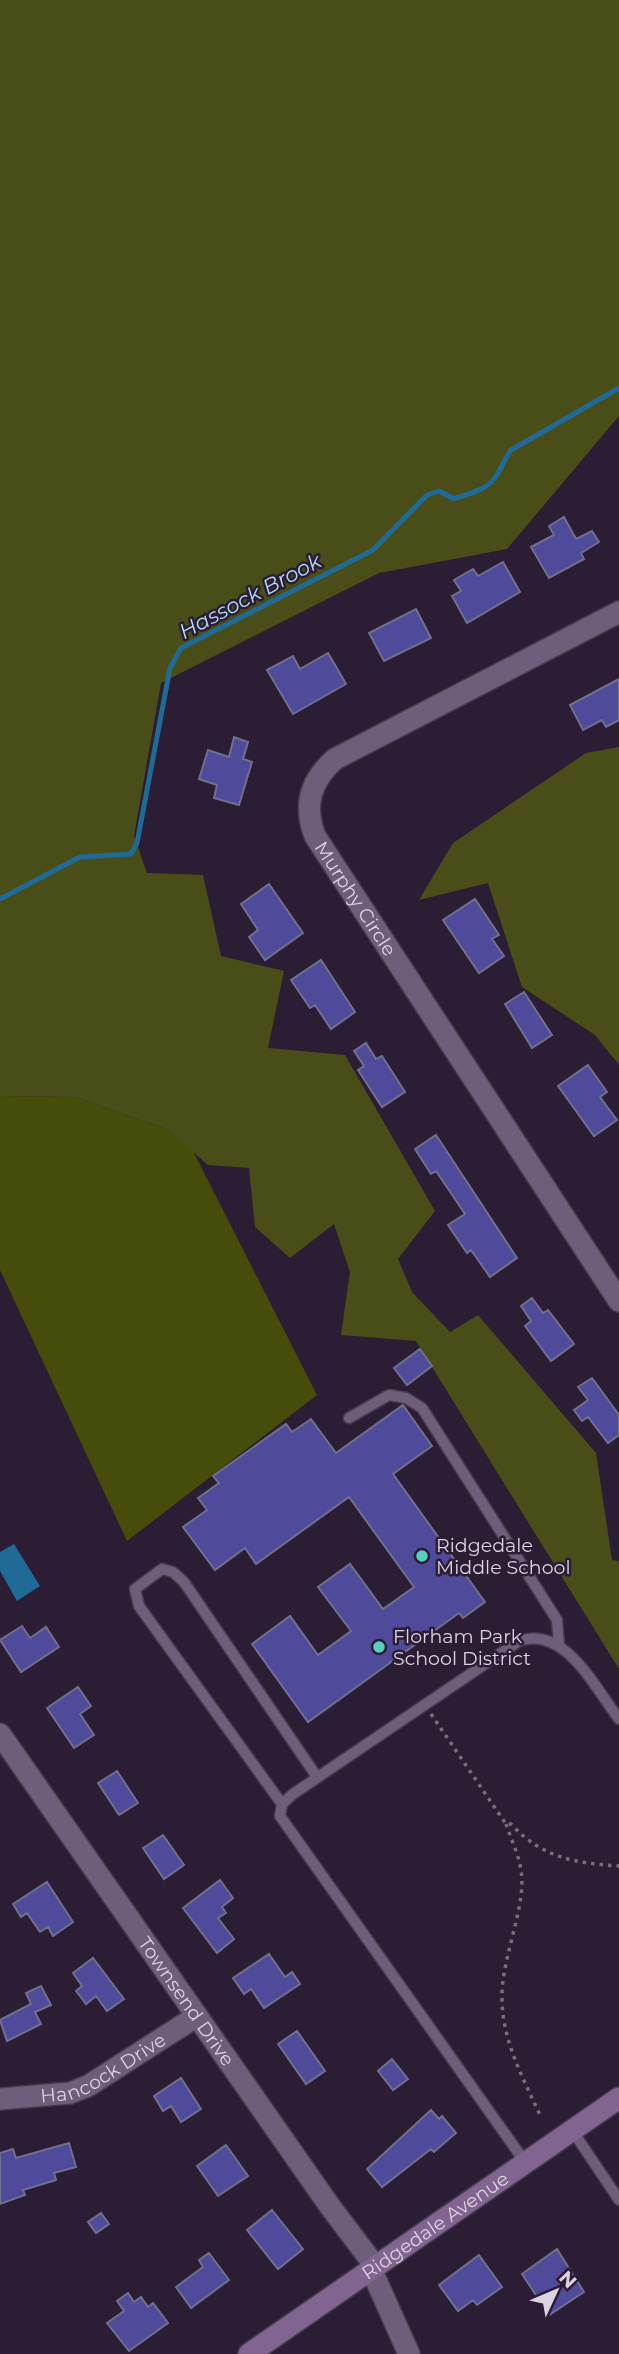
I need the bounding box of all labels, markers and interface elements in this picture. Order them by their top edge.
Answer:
water label: Hassock Brook [175,547,327,644]
street label: Murphy Circle [310,837,402,960]
place label: Ridgedale Middle School [436,1534,571,1579]
marker: Ridgedale Middle School [414,1548,430,1564]
place label: Florham Park School District [393,1625,531,1670]
marker: Florham Park School District [371,1639,387,1655]
street label: Townsend Drive [134,1932,240,2070]
street label: Hancock Drive [40,2028,170,2107]
street label: Ridgedale Avenue [357,2167,513,2284]
north arrow [521,2256,591,2326]
text: N [554,2266,581,2293]

